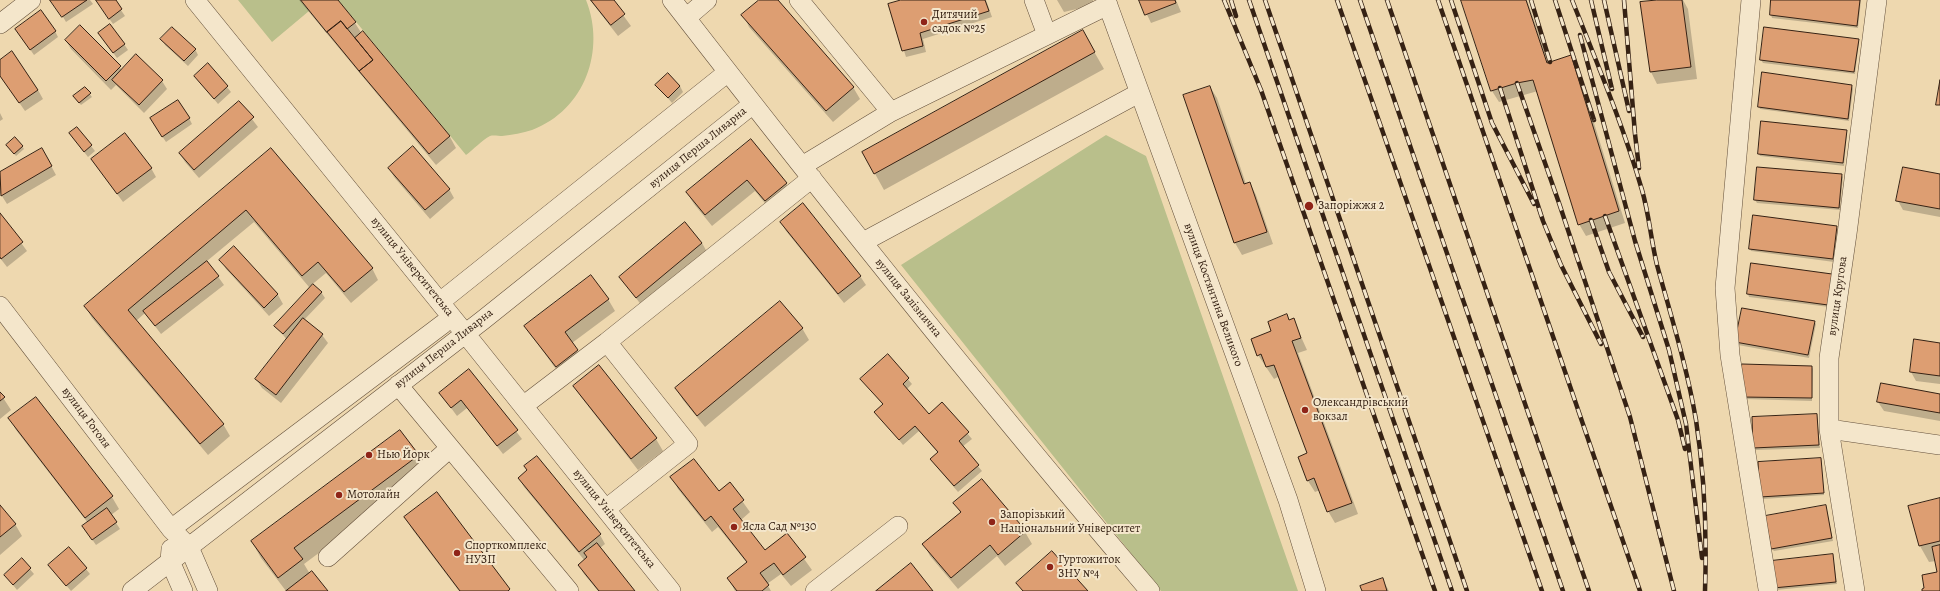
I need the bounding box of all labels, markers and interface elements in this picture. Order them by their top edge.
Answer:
place label: Дитячий садок №25 [932,8,985,36]
marker: Дитячий садок №25 [919,17,929,27]
street label: вулиця Перша Ливарна [646,104,750,192]
place label: Запоріжжя 2 [1318,199,1384,213]
marker: Запоріжжя 2 [1303,200,1315,212]
street label: вулиця Університетська [368,214,456,320]
street label: вулиця Костянтина Великого [1180,221,1246,369]
street label: вулиця Кругова [1825,255,1851,337]
street label: вулиця Залізнична [872,256,944,340]
street label: вулиця Перша Ливарна [392,306,496,392]
street label: вулиця Гоголя [58,385,114,451]
place label: Олександрівський вокзал [1313,396,1408,424]
marker: Олександрівський вокзал [1300,405,1310,415]
place label: Нью Йорк [377,448,430,462]
marker: Нью Йорк [364,450,374,460]
street label: вулиця Університетська [570,466,658,572]
place label: Мотолайн [347,488,400,502]
marker: Мотолайн [334,490,344,500]
place label: Запорізький Національний Університет [1000,508,1140,536]
marker: Запорізький Національний Університет [987,517,997,527]
place label: Ясла Сад №130 [742,520,816,534]
marker: Ясла Сад №130 [729,522,739,532]
place label: Спорткомплекс НУЗП [465,539,546,567]
marker: Спорткомплекс НУЗП [452,548,462,558]
place label: Гуртожиток ЗНУ №4 [1058,553,1121,581]
marker: Гуртожиток ЗНУ №4 [1045,562,1055,572]

